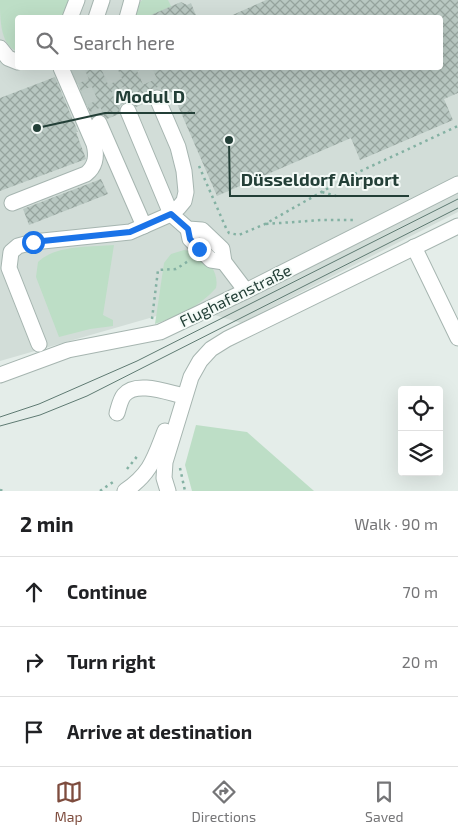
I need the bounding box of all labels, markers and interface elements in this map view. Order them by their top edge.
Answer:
search box [15,15,443,70]
icon: search [33,29,61,57]
text: Search here [73,31,175,54]
callout: Modul D [105,80,195,113]
text: Modul D [115,85,185,107]
callout: Düsseldorf Airport [230,163,409,196]
text: Düsseldorf Airport [241,168,400,190]
route start [22,231,45,254]
route end [188,238,211,261]
street label: Flughafenstraße [176,260,294,330]
map controls [398,386,443,476]
button: locate [398,386,443,431]
button: layers [398,431,443,476]
text: 2 min [20,511,74,536]
text: Walk · 90 m [354,514,438,533]
icon: ahead [20,578,48,606]
text: Continue [67,580,147,603]
text: 70 m [403,582,438,601]
icon: right [20,648,48,676]
text: Turn right [67,650,155,673]
text: 20 m [402,652,438,671]
icon: arrive [20,718,48,746]
text: Arrive at destination [67,720,252,743]
tab: Map [54,778,83,825]
tab: Directions [192,778,256,825]
tab: Saved [365,778,404,825]

